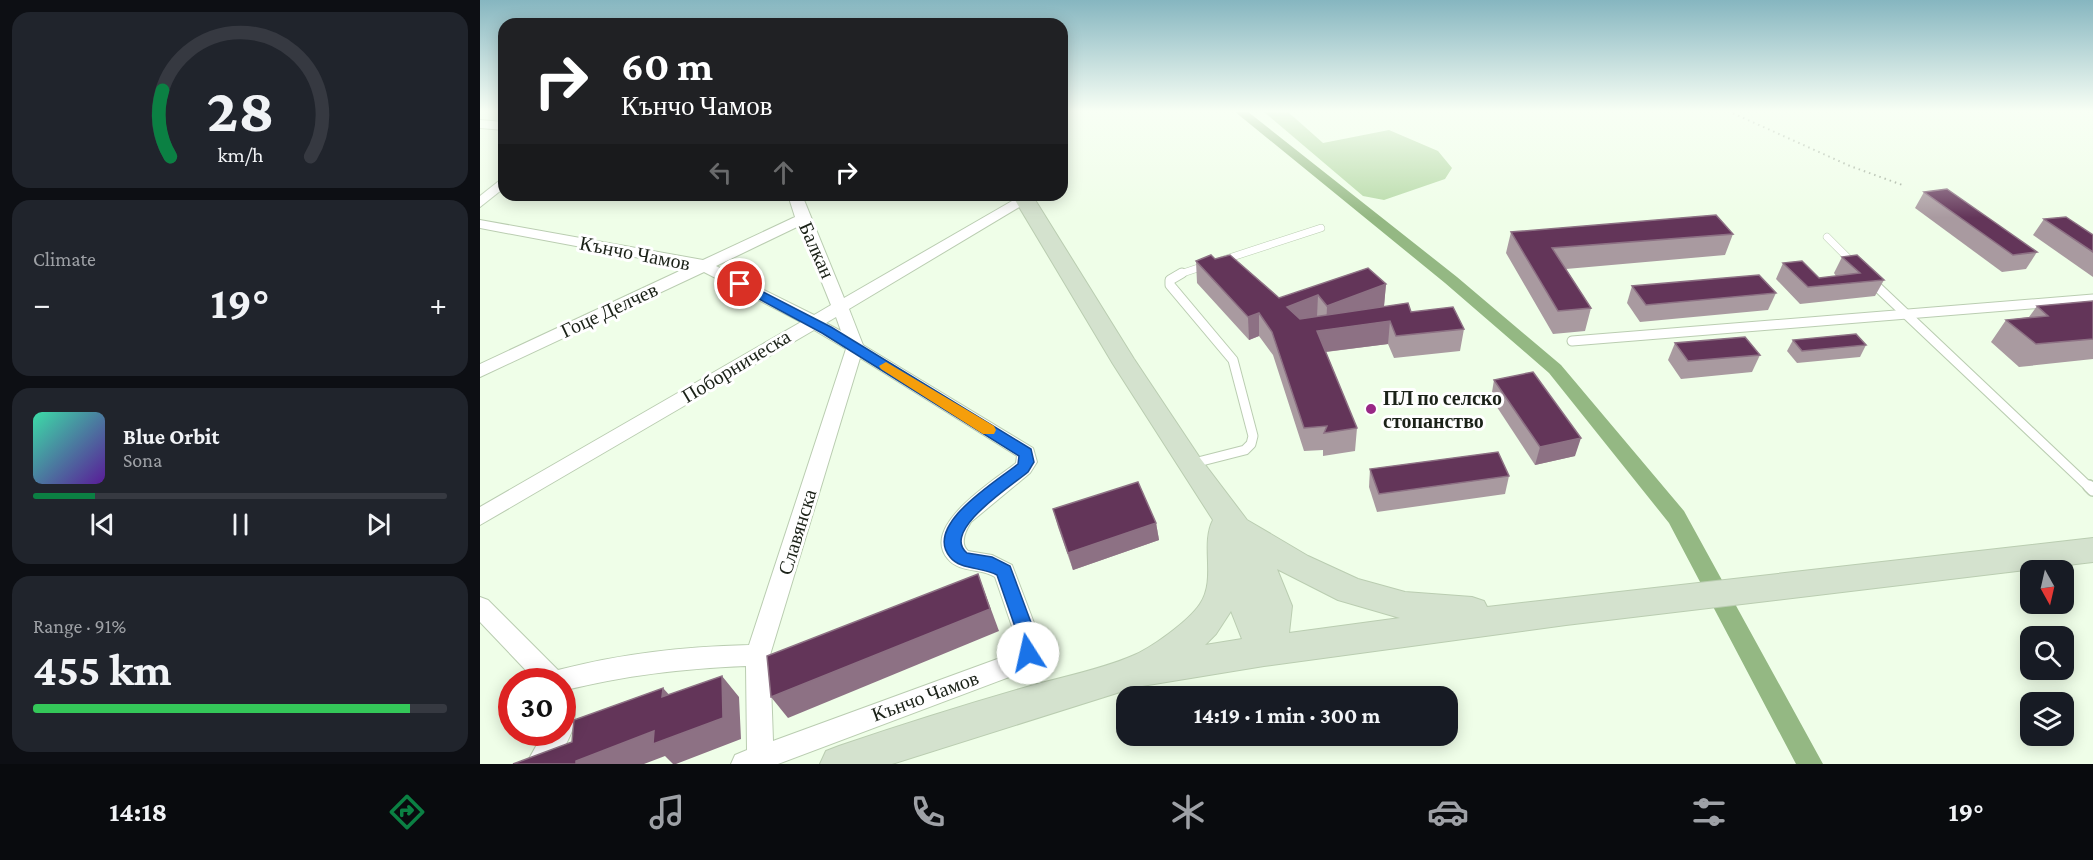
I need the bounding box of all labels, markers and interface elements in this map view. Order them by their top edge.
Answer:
icon: right [522,42,600,120]
text: 60 m [621,42,713,89]
text: 28 [206,75,274,144]
text: Кънчо Чамов [621,91,772,121]
text: km/h [217,143,264,167]
icon: left [704,156,737,189]
icon: ahead [767,156,800,189]
icon: right [830,156,863,189]
street label: Балкан [795,218,839,282]
street label: Кънчо Чамов [578,232,692,274]
text: Climate [33,248,96,270]
pin [714,258,765,309]
icon: arrive [723,267,756,300]
text: 19° [211,278,269,328]
street label: Гоце Делчев [557,278,661,343]
text: − [33,285,50,322]
text: + [430,285,447,322]
street label: Поборническа [678,325,795,408]
place label: ПЛ по селско стопанство [1383,387,1502,432]
marker: ПЛ по селско стопанство [1364,402,1378,416]
text: Blue Orbit [123,424,219,449]
text: Sona [123,449,162,471]
street label: Славянска [774,486,820,578]
icon: previous [86,508,119,541]
icon: pause [224,508,257,541]
icon: next [362,508,395,541]
north arrow [2020,560,2074,614]
map controls [2020,560,2074,746]
text: Range · 91% [33,615,126,637]
position arrow [996,621,1060,685]
button: search [2020,626,2074,680]
text: 455 km [33,645,172,695]
street label: Кънчо Чамов [869,666,981,726]
speed limit sign: 30 [498,668,576,746]
button: layers [2020,692,2074,746]
text: 14:19 · 1 min · 300 m [1194,703,1380,728]
icon: directions [386,791,428,833]
icon: music [646,791,688,833]
icon: phone [907,791,949,833]
icon: climate [1167,791,1209,833]
icon: car [1427,791,1469,833]
icon: filters [1688,791,1730,833]
text: 14:18 [109,797,167,827]
text: 19° [1948,797,1984,827]

